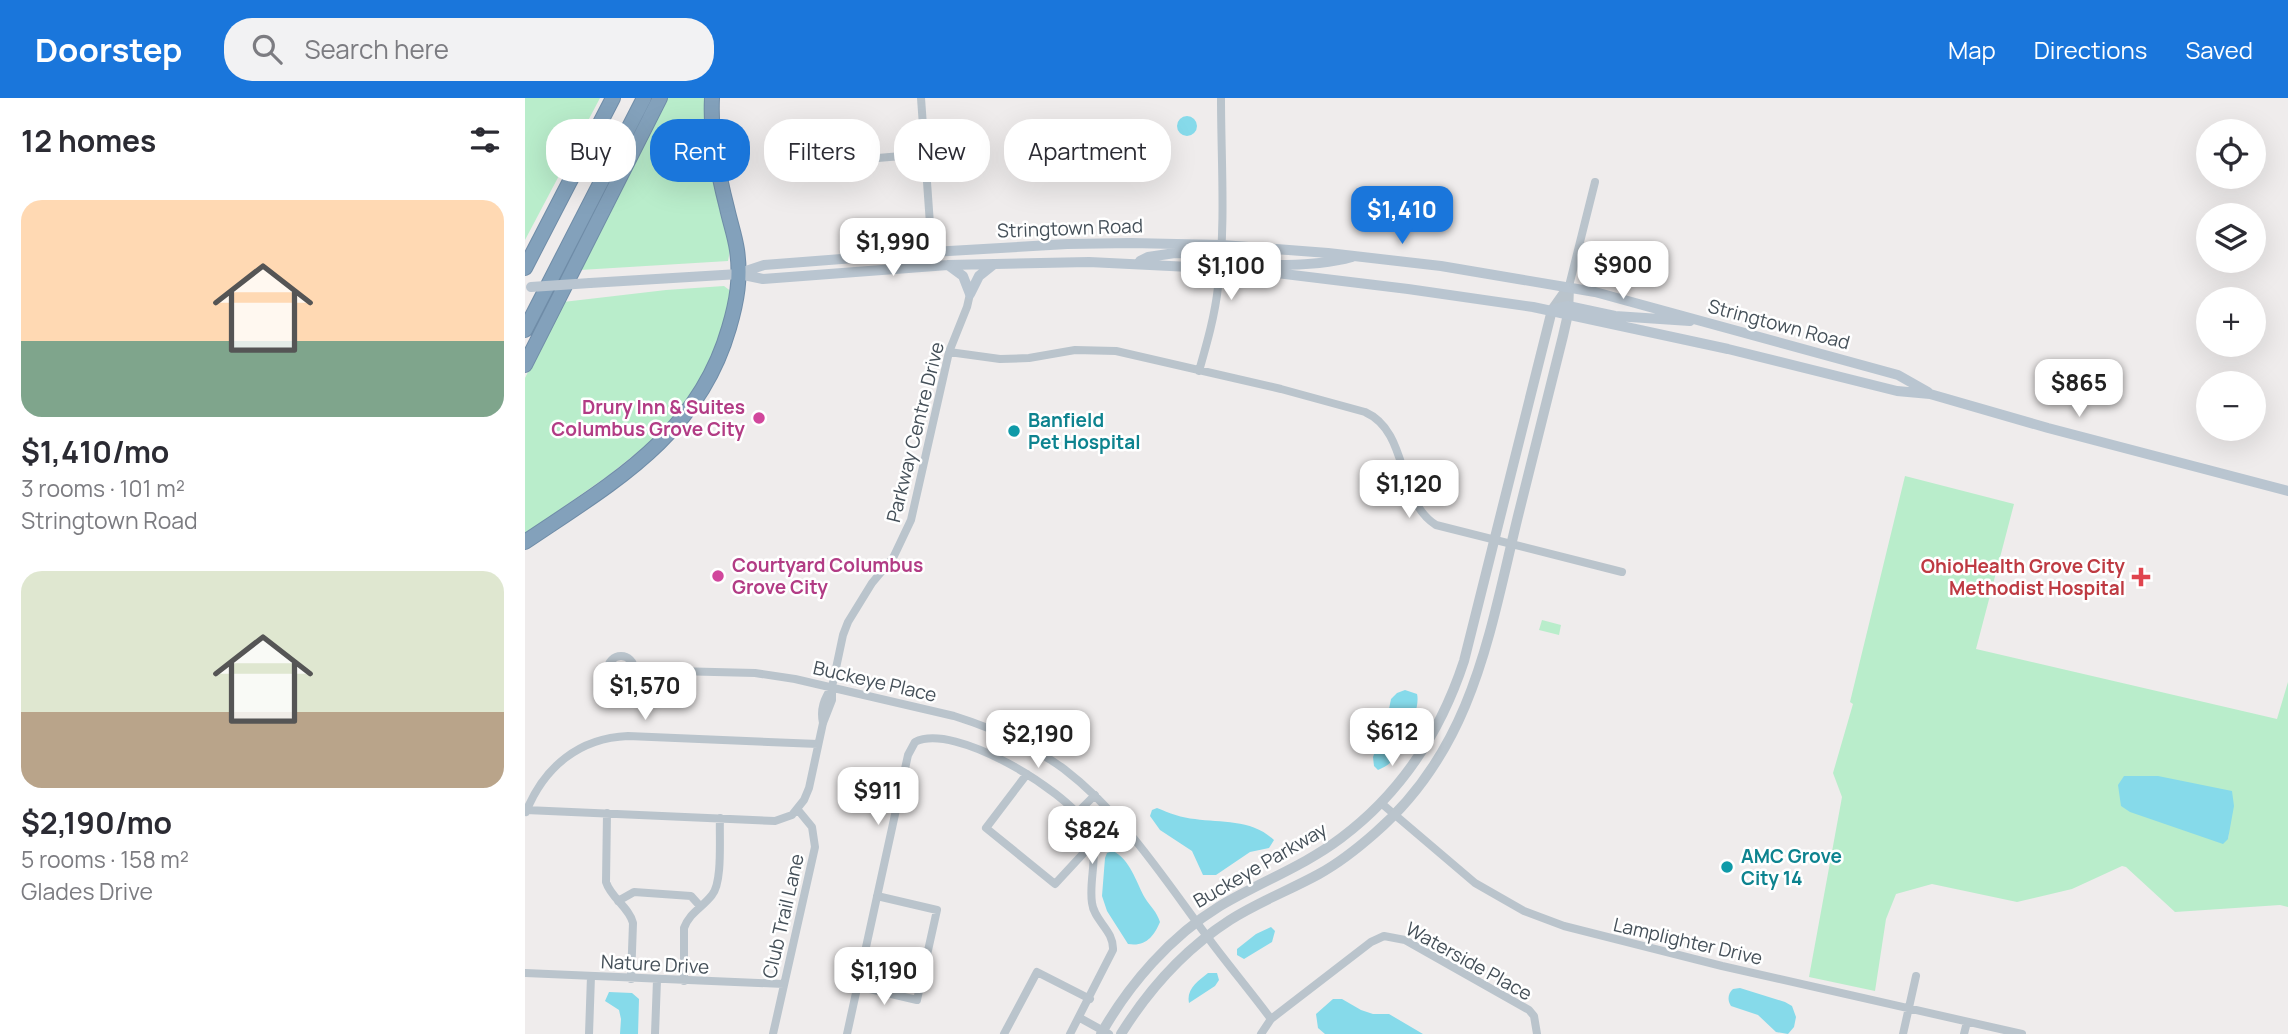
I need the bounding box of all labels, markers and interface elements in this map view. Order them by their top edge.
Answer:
search box [224,18,714,81]
text: Doorstep [35,27,182,72]
icon: search [248,30,286,68]
text: Search here [304,31,449,67]
text: Map [1948,33,1996,66]
text: Directions [2034,33,2147,66]
text: Saved [2185,33,2253,66]
chip: Buy [546,119,636,182]
chip: Rent [650,119,750,182]
chip: Filters [764,119,880,182]
chip: New [894,119,990,182]
chip: Apartment [1004,119,1171,182]
map controls [2196,119,2266,441]
button: locate [2196,119,2266,189]
text: 12 homes [21,120,156,161]
icon: filters [466,121,504,159]
pin: $1,410 [1345,186,1459,246]
text: $1,410 [1367,193,1437,225]
button: layers [2196,203,2266,273]
street label: Stringtown Road [997,212,1143,244]
pin: $1,990 [836,218,950,278]
text: $1,990 [856,225,930,257]
pin: $1,100 [1174,242,1288,302]
pin: $900 [1582,242,1664,301]
icon: home [200,245,326,371]
text: $900 [1593,248,1653,280]
text: $1,100 [1197,249,1265,281]
button: + [2196,287,2266,357]
street label: Stringtown Road [1705,293,1853,355]
street label: Parkway Centre Drive [880,339,950,525]
pin: $865 [2038,360,2120,419]
text: $865 [2051,366,2107,398]
button: − [2196,371,2266,441]
place label: Drury Inn & Suites Columbus Grove City [551,394,745,442]
place label: Banfield Pet Hospital [1028,407,1140,455]
marker: Drury Inn & Suites Columbus Grove City [751,410,767,426]
marker: Banfield Pet Hospital [1006,423,1022,439]
text: $1,410/mo [21,431,169,472]
pin: $1,120 [1352,460,1466,520]
text: $1,120 [1376,467,1442,499]
text: 3 rooms · 101 m² [21,472,185,504]
text: Stringtown Road [21,504,198,536]
place label: Courtyard Columbus Grove City [732,552,923,600]
place label: OhioHealth Grove City Methodist Hospital [1921,553,2125,601]
marker: OhioHealth Grove City Methodist Hospital [2131,567,2151,587]
marker: Courtyard Columbus Grove City [710,568,726,584]
icon: home [200,616,326,742]
street label: Buckeye Place [811,654,939,708]
pin: $1,570 [588,662,702,722]
text: $1,570 [609,669,681,701]
pin: $612 [1351,708,1433,768]
pin: $2,190 [981,710,1095,770]
text: $612 [1366,715,1418,747]
text: $2,190 [1002,717,1074,749]
pin: $911 [837,768,919,827]
text: $911 [854,774,902,806]
text: $2,190/mo [21,802,172,843]
pin: $824 [1051,806,1133,866]
text: $824 [1064,813,1120,845]
street label: Buckeye Parkway [1189,816,1331,914]
text: 5 rooms · 158 m² [21,843,189,875]
place label: AMC Grove City 14 [1741,843,1842,891]
street label: Club Trail Lane [756,851,810,981]
marker: AMC Grove City 14 [1719,859,1735,875]
text: Glades Drive [21,875,153,907]
street label: Lamplighter Drive [1611,911,1765,971]
street label: Waterside Place [1401,916,1537,1006]
street label: Nature Drive [600,948,710,980]
pin: $1,190 [827,948,941,1007]
text: $1,190 [850,954,918,986]

